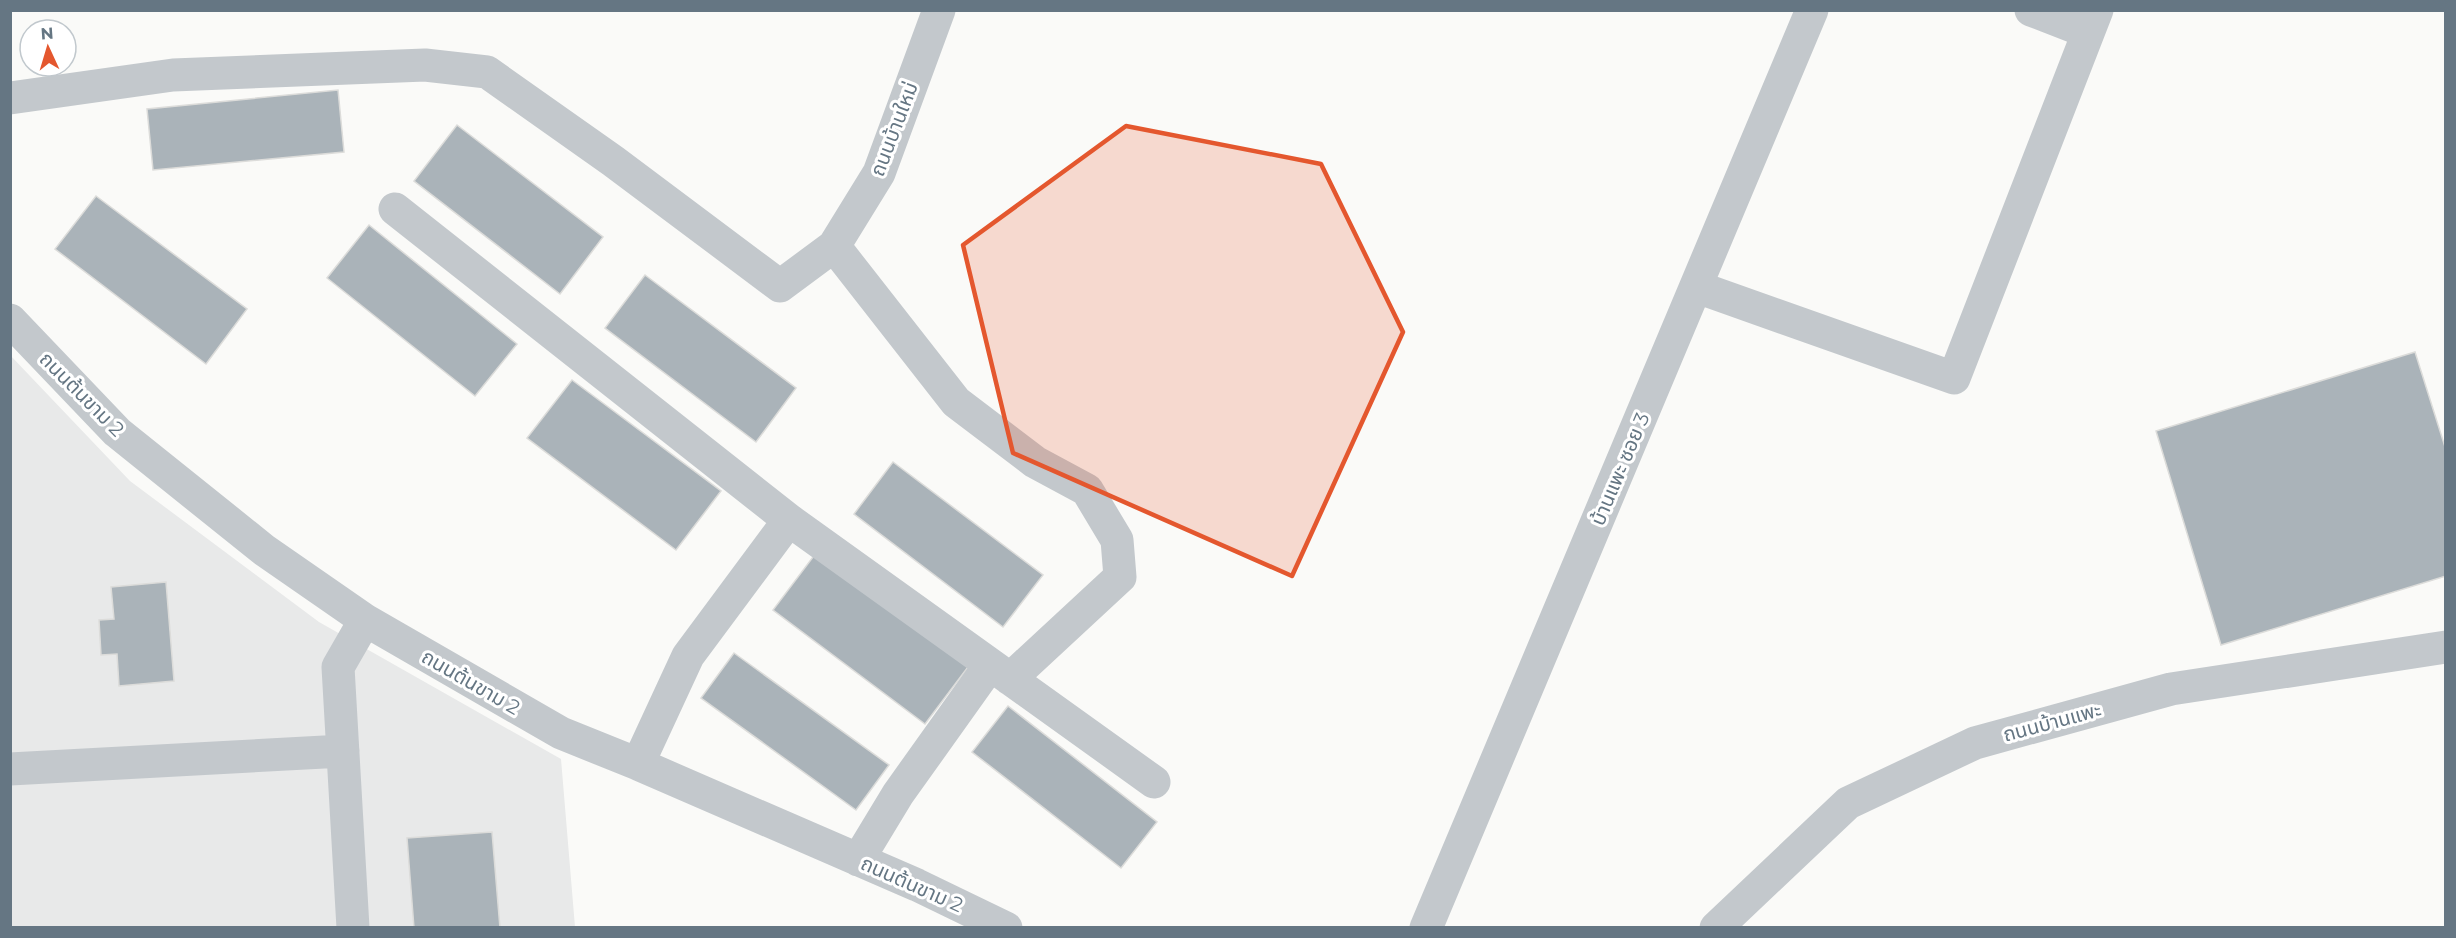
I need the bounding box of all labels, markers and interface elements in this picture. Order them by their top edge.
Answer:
north arrow [18,18,78,78]
text: N [40,24,54,43]
street label: ถนนบ้านใหม่ [865,79,923,179]
street label: ถนนต้นขาม 2 [35,347,129,441]
street label: บ้านแพะ ซอย 3 [1585,409,1655,529]
street label: ถนนต้นขาม 2 [418,644,524,720]
street label: ถนนบ้านแพะ [2000,697,2104,747]
street label: ถนนต้นขาม 2 [857,851,967,917]

